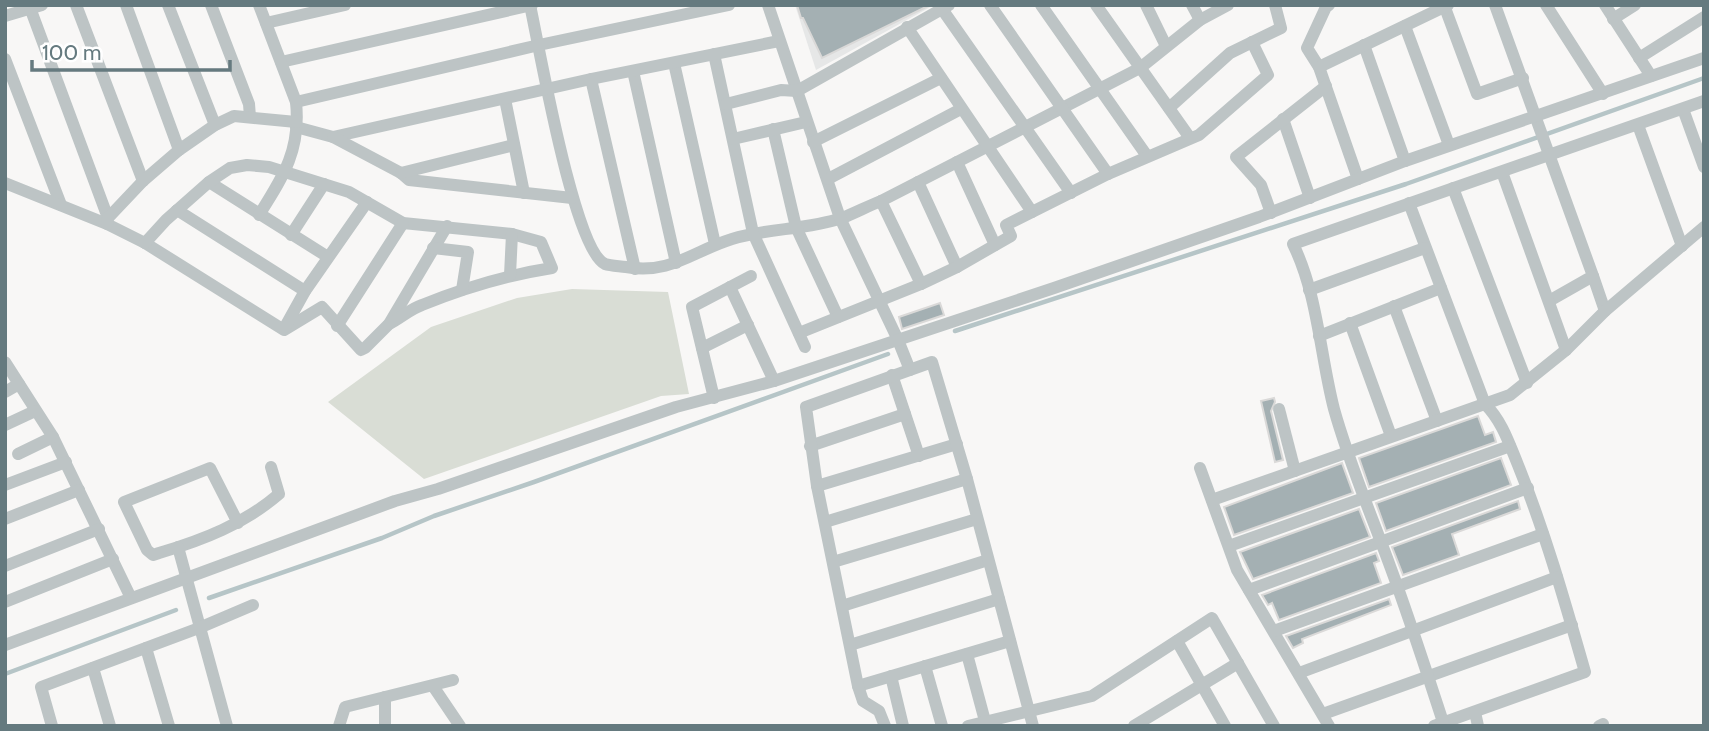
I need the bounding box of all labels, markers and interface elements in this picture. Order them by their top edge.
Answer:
scale bar [32,28,229,72]
text: 100 m [42,40,101,65]

